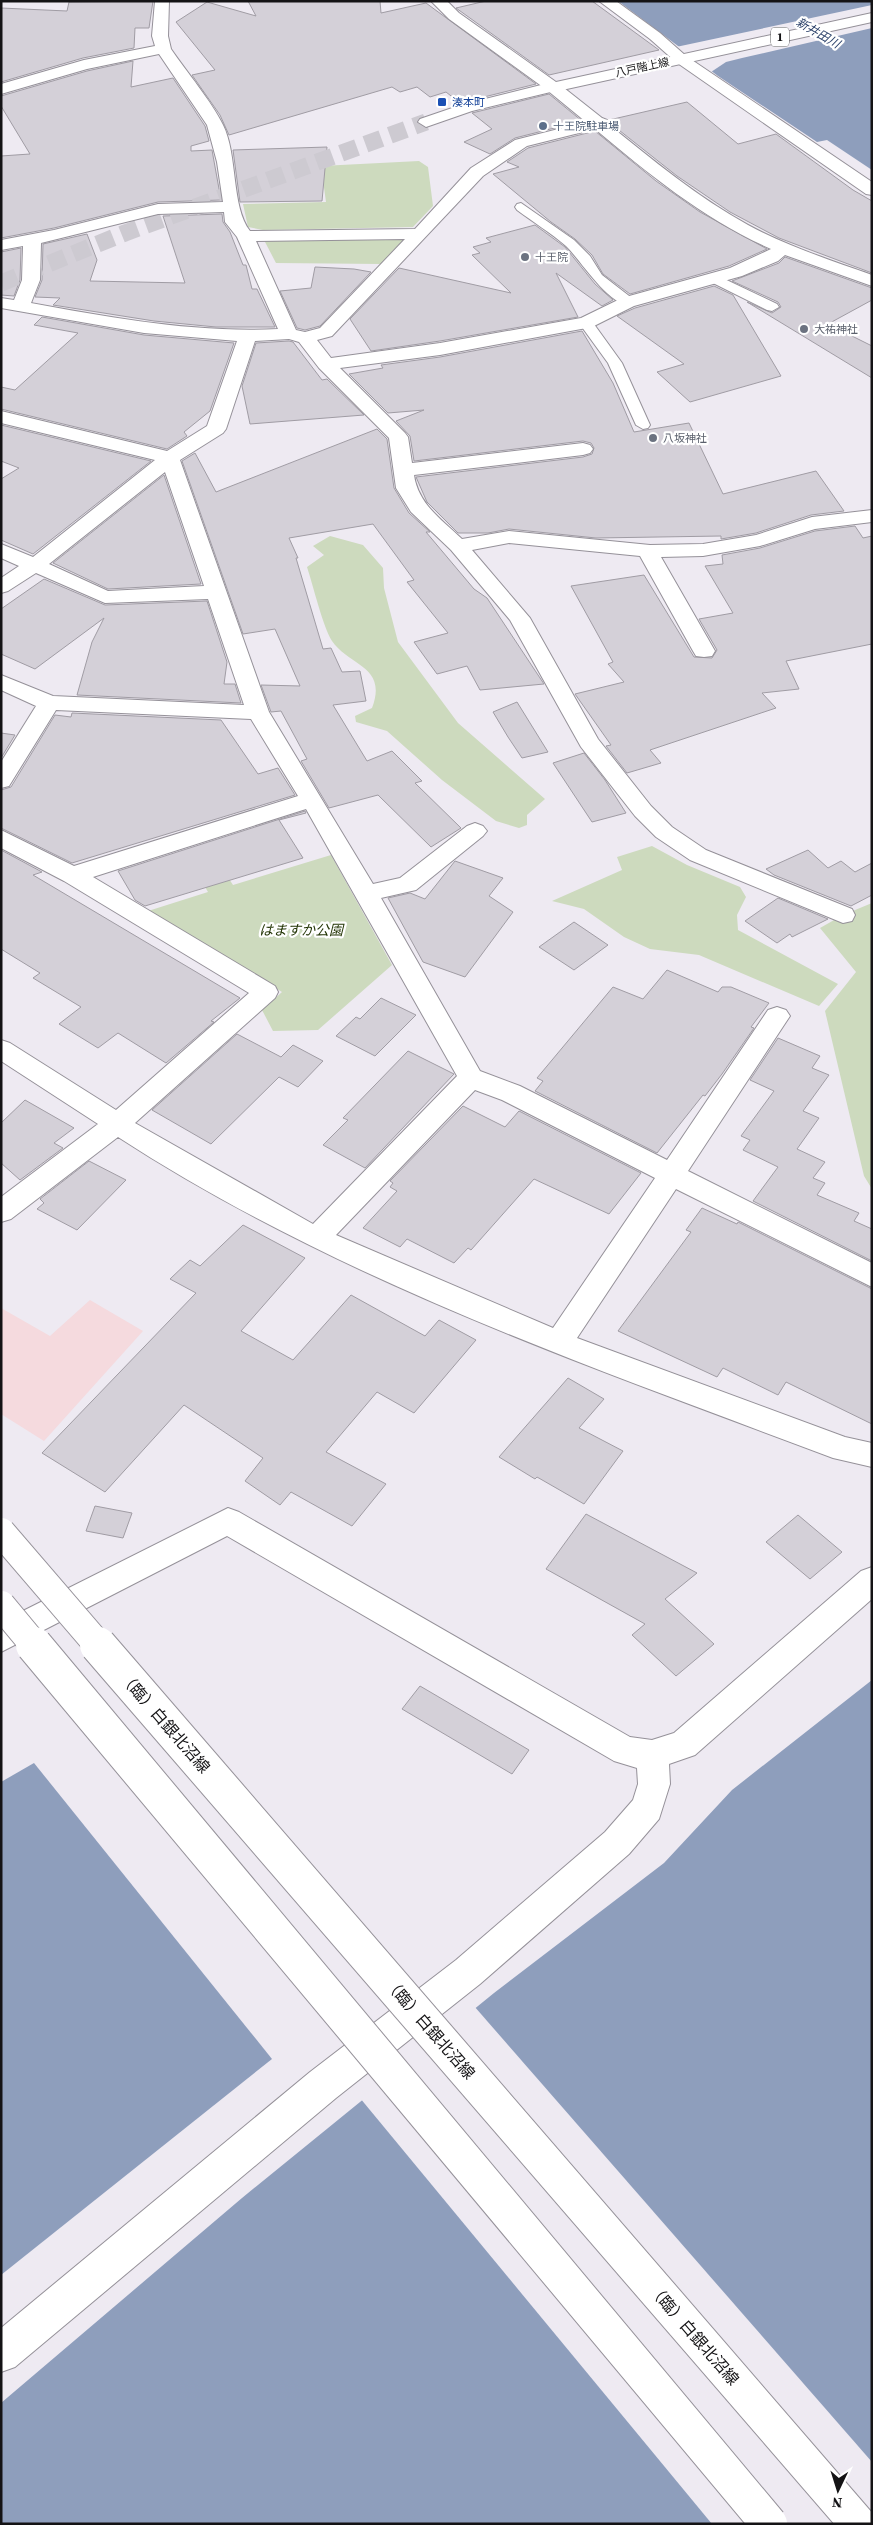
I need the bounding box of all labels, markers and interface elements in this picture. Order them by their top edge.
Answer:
water label: 新井田川 [793,14,845,53]
road number: 1 [771,28,789,46]
street label: 八戸階上線 [614,54,671,81]
place label: 湊本町 [452,95,485,110]
marker: 湊本町 [436,96,448,108]
place label: 十王院駐車場 [553,119,619,134]
marker: 十王院駐車場 [537,120,549,132]
place label: 十王院 [535,250,568,265]
marker: 十王院 [519,251,531,263]
place label: 大祐神社 [814,322,858,337]
marker: 大祐神社 [798,323,810,335]
place label: 八坂神社 [663,431,707,446]
marker: 八坂神社 [647,432,659,444]
park label: はますか公園 [259,920,345,940]
street label: （臨）白銀北沼線 [115,1666,215,1778]
street label: （臨）白銀北沼線 [380,1972,480,2084]
street label: （臨）白銀北沼線 [644,2278,744,2390]
north arrow [813,2465,863,2515]
text: N [831,2493,843,2513]

